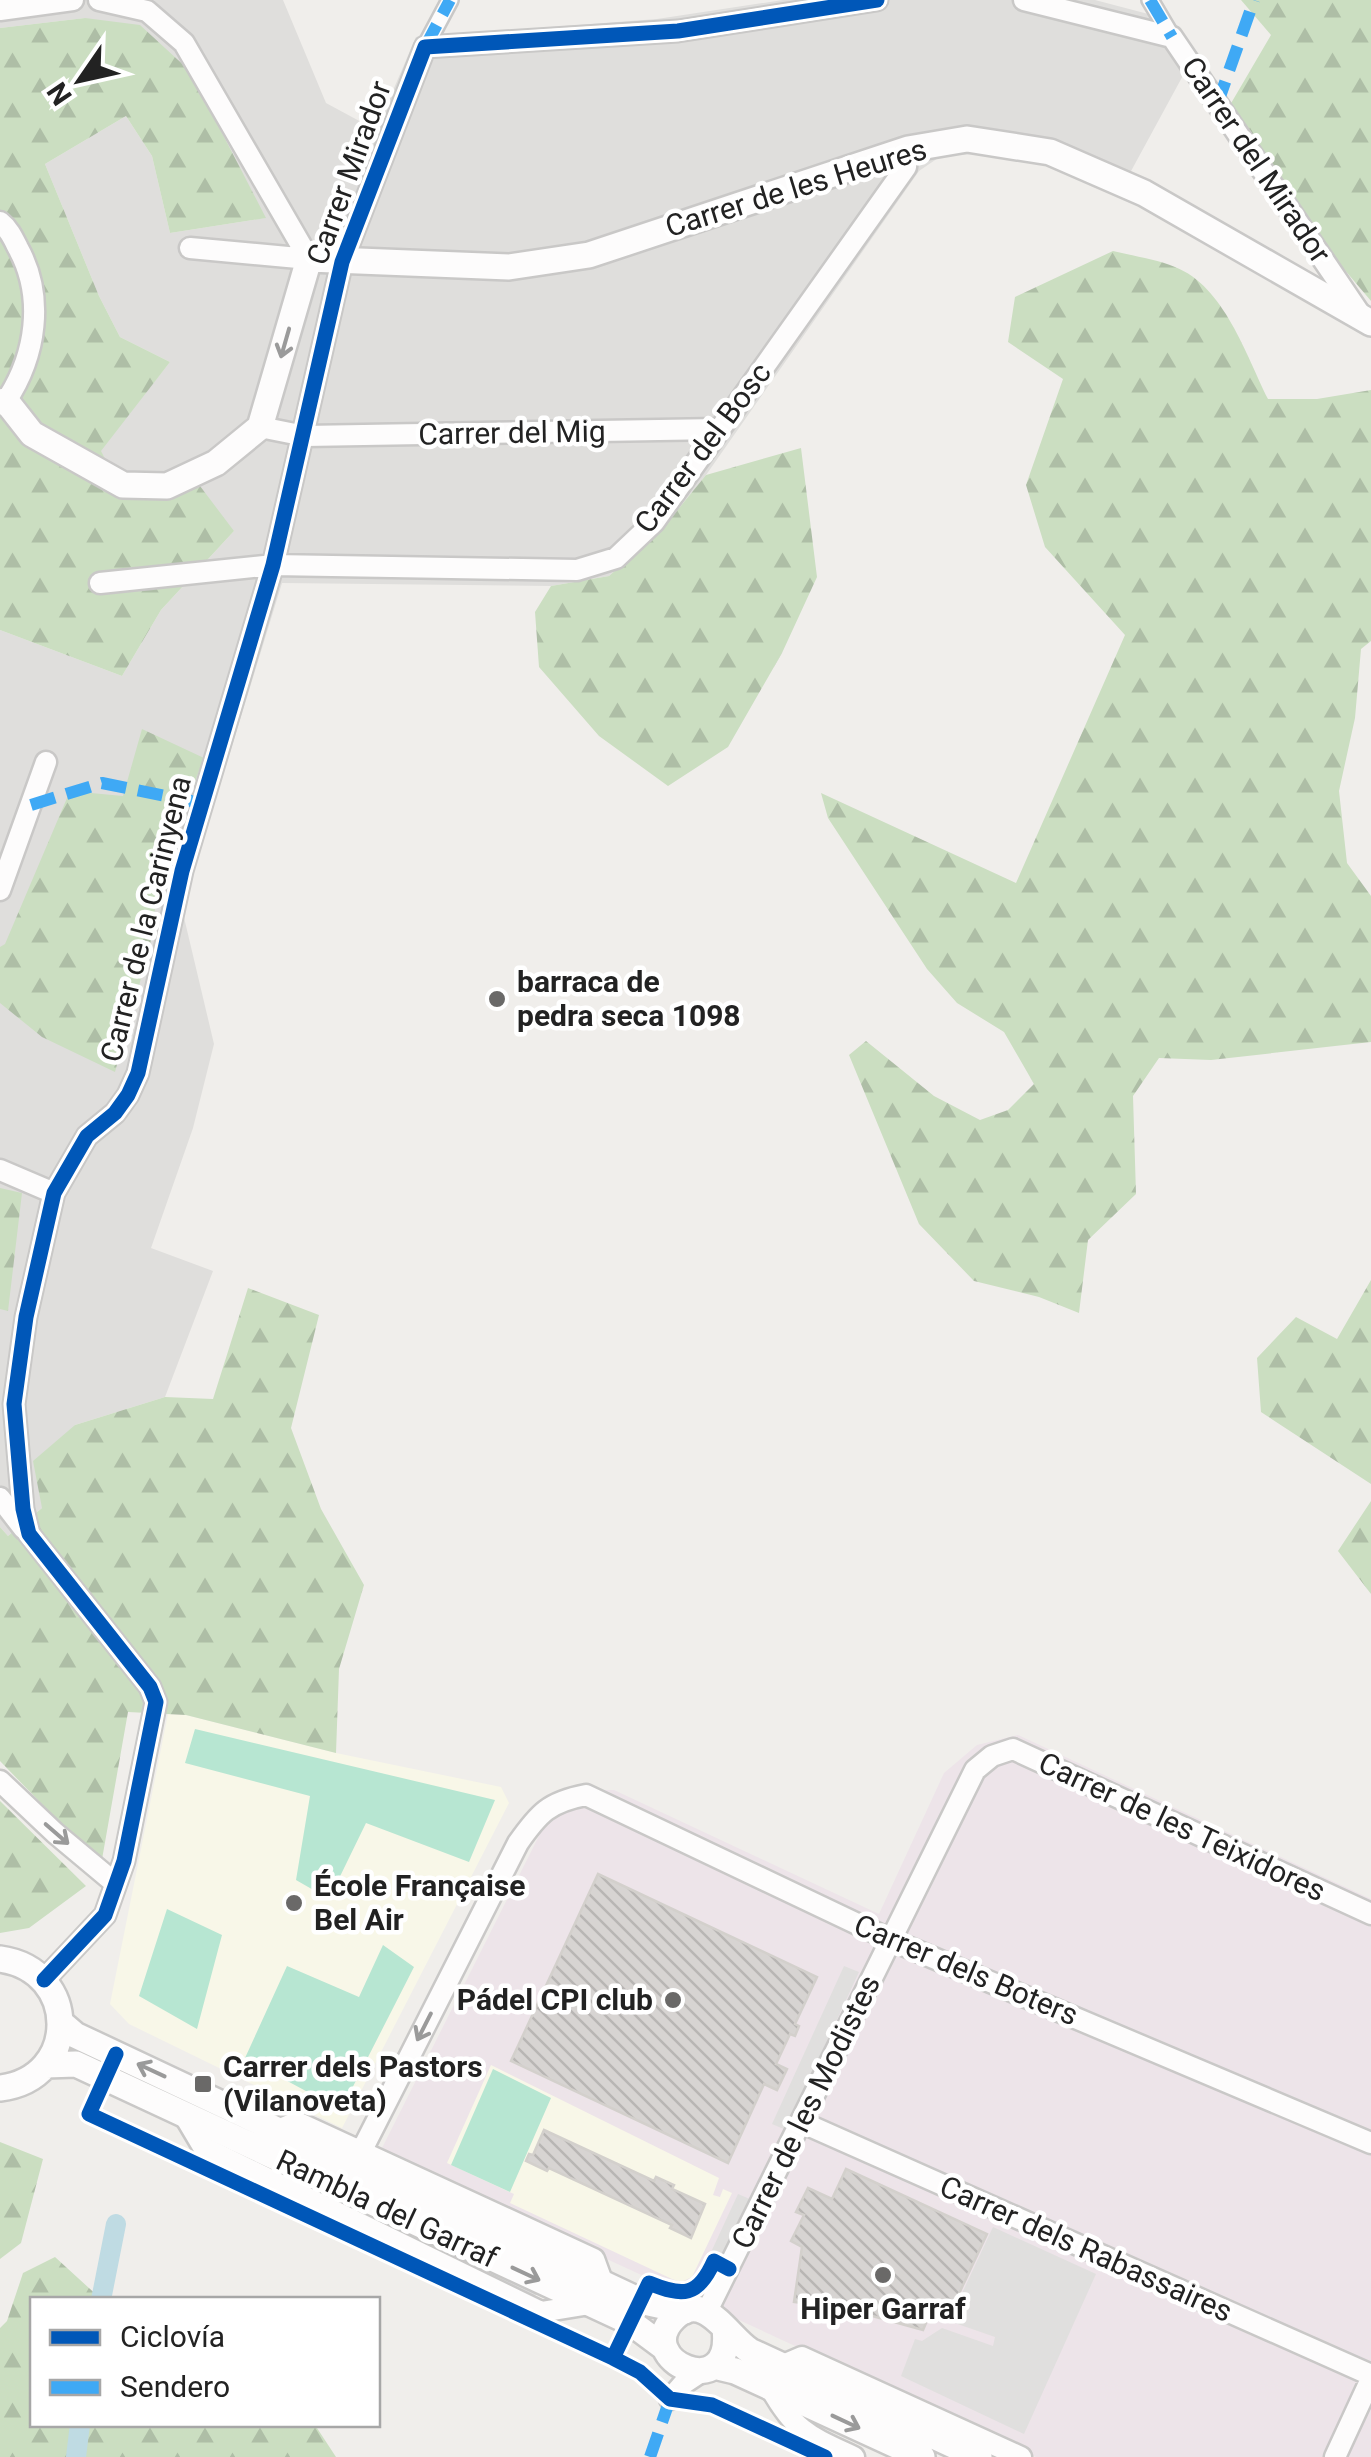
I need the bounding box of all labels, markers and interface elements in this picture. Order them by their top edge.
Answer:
north arrow [30,30,130,130]
street label: Carrer del Mirador [1175,50,1338,269]
text: N [40,76,79,111]
street label: Carrer Mirador [299,76,398,269]
street label: Carrer de les Heures [661,131,931,244]
one-way arrow [274,326,293,358]
street label: Carrer del Bosc [627,356,778,540]
street label: Carrer del Mig [418,413,606,452]
street label: Carrer de la Carinyena [93,772,198,1065]
place label: barraca de pedra seca 1098 [517,964,741,1033]
marker: barraca de pedra seca 1098 [486,988,508,1010]
street label: Carrer de les Teixidores [1033,1745,1331,1908]
one-way arrow [43,1822,69,1845]
place label: École Française Bel Air [314,1868,525,1937]
marker: École Française Bel Air [283,1892,305,1914]
street label: Carrer dels Boters [849,1907,1083,2032]
street label: Carrer de les Modistes [724,1969,887,2254]
place label: Pádel CPI club [457,1982,653,2017]
marker: Pádel CPI club [662,1989,684,2011]
one-way arrow [414,2012,433,2041]
place label: Carrer dels Pastors (Vilanoveta) [223,2049,483,2118]
one-way arrow [136,2060,167,2078]
marker: Carrer dels Pastors (Vilanoveta) [192,2073,214,2095]
street label: Rambla del Garraf [271,2142,504,2275]
street label: Carrer dels Rabassaires [935,2168,1238,2329]
marker: Hiper Garraf [872,2264,894,2286]
one-way arrow [511,2266,541,2285]
place label: Hiper Garraf [800,2291,966,2326]
legend [30,2297,380,2427]
text: Ciclovía [120,2319,225,2354]
text: Sendero [120,2369,230,2404]
one-way arrow [830,2414,861,2432]

